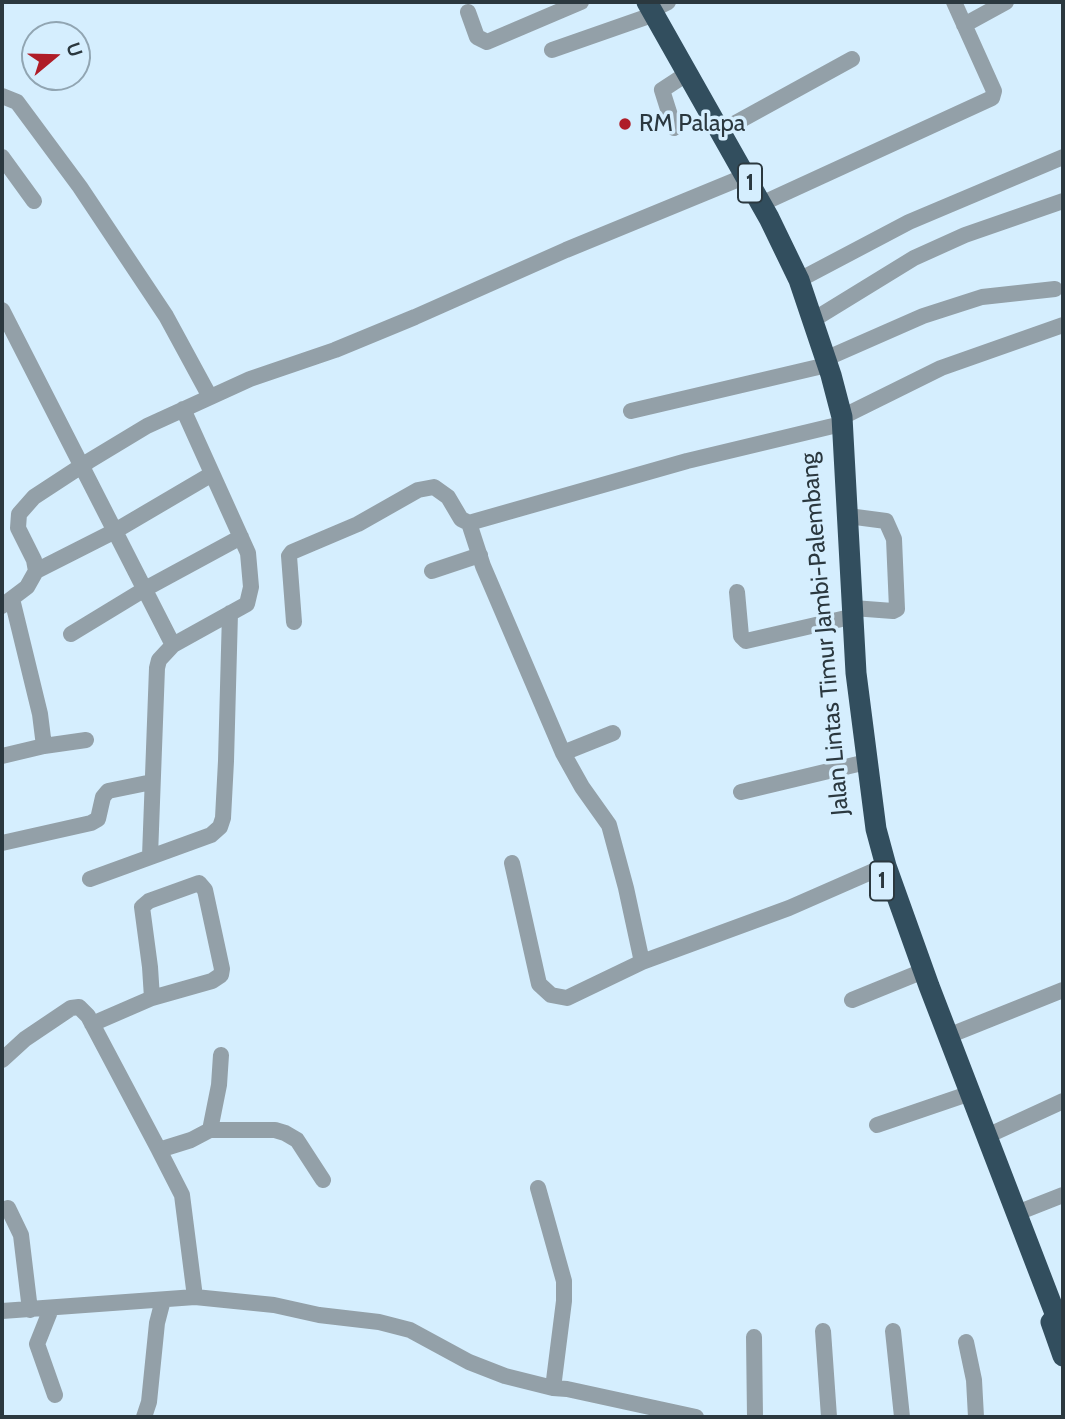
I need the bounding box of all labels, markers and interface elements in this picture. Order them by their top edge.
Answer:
north arrow [21,21,91,91]
text: U [61,39,88,60]
place label: RM Palapa [639,110,745,138]
marker: RM Palapa [617,116,633,132]
road number: 1 [738,164,762,202]
street label: Jalan Lintas Timur Jambi-Palembang [795,451,855,817]
road number: 1 [870,862,894,900]

